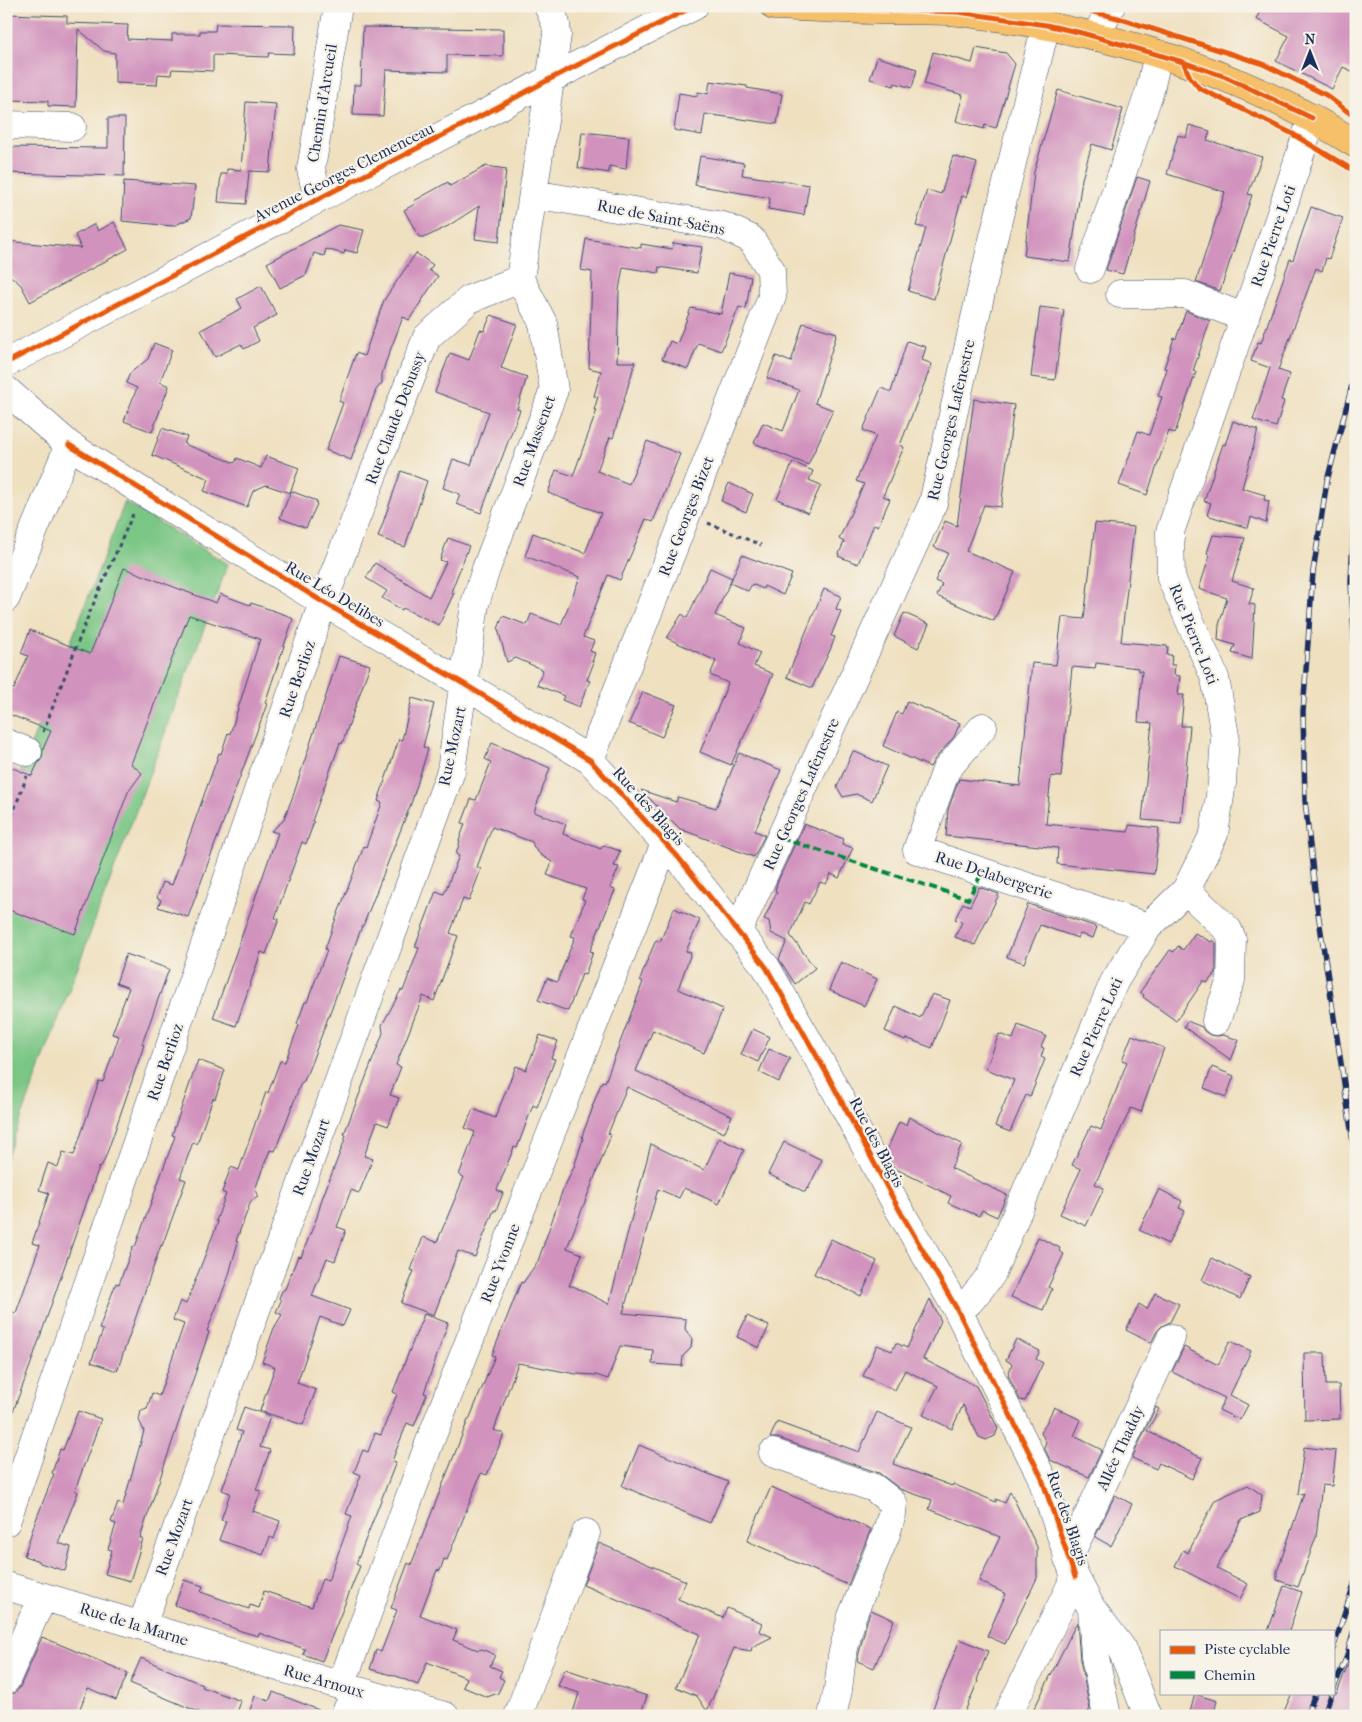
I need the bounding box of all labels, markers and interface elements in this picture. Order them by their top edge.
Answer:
north arrow [1284,28,1334,78]
text: N [1305,31,1316,48]
street label: Chemin d'Arcueil [303,42,341,164]
street label: Avenue Georges Clemenceau [250,118,437,226]
street label: Rue Pierre Loti [1247,182,1299,290]
street label: Rue de Saint-Saëns [595,195,727,239]
street label: Rue Georges Lafenestre [923,337,979,502]
street label: Rue Claude Debussy [361,348,429,487]
street label: Rue Massenet [509,392,559,489]
street label: Rue Georges Bizet [654,453,718,579]
street label: Rue Léo Delibes [282,557,388,631]
street label: Rue Pierre Loti [1165,581,1223,687]
street label: Rue Berlioz [275,638,319,720]
street label: Rue Mozart [434,704,470,788]
street label: Rue Georges Lafenestre [759,715,843,873]
street label: Rue des Blagis [609,763,689,849]
street label: Rue Delabergerie [933,847,1055,903]
street label: Rue Pierre Loti [1066,974,1127,1080]
street label: Rue Berlioz [143,1021,187,1103]
street label: Rue des Blagis [845,1094,909,1190]
street label: Rue Mozart [288,1115,334,1198]
street label: Rue Yvonne [476,1221,524,1305]
street label: Allée Thaddy [1092,1402,1148,1494]
street label: Rue des Blagis [1043,1468,1093,1568]
street label: Rue Mozart [151,1495,197,1578]
street label: Rue de la Marne [77,1598,191,1650]
legend [1160,1630,1334,1694]
text: Piste cyclable [1204,1640,1291,1658]
street label: Rue Arnoux [281,1660,367,1702]
text: Chemin [1204,1666,1256,1684]

